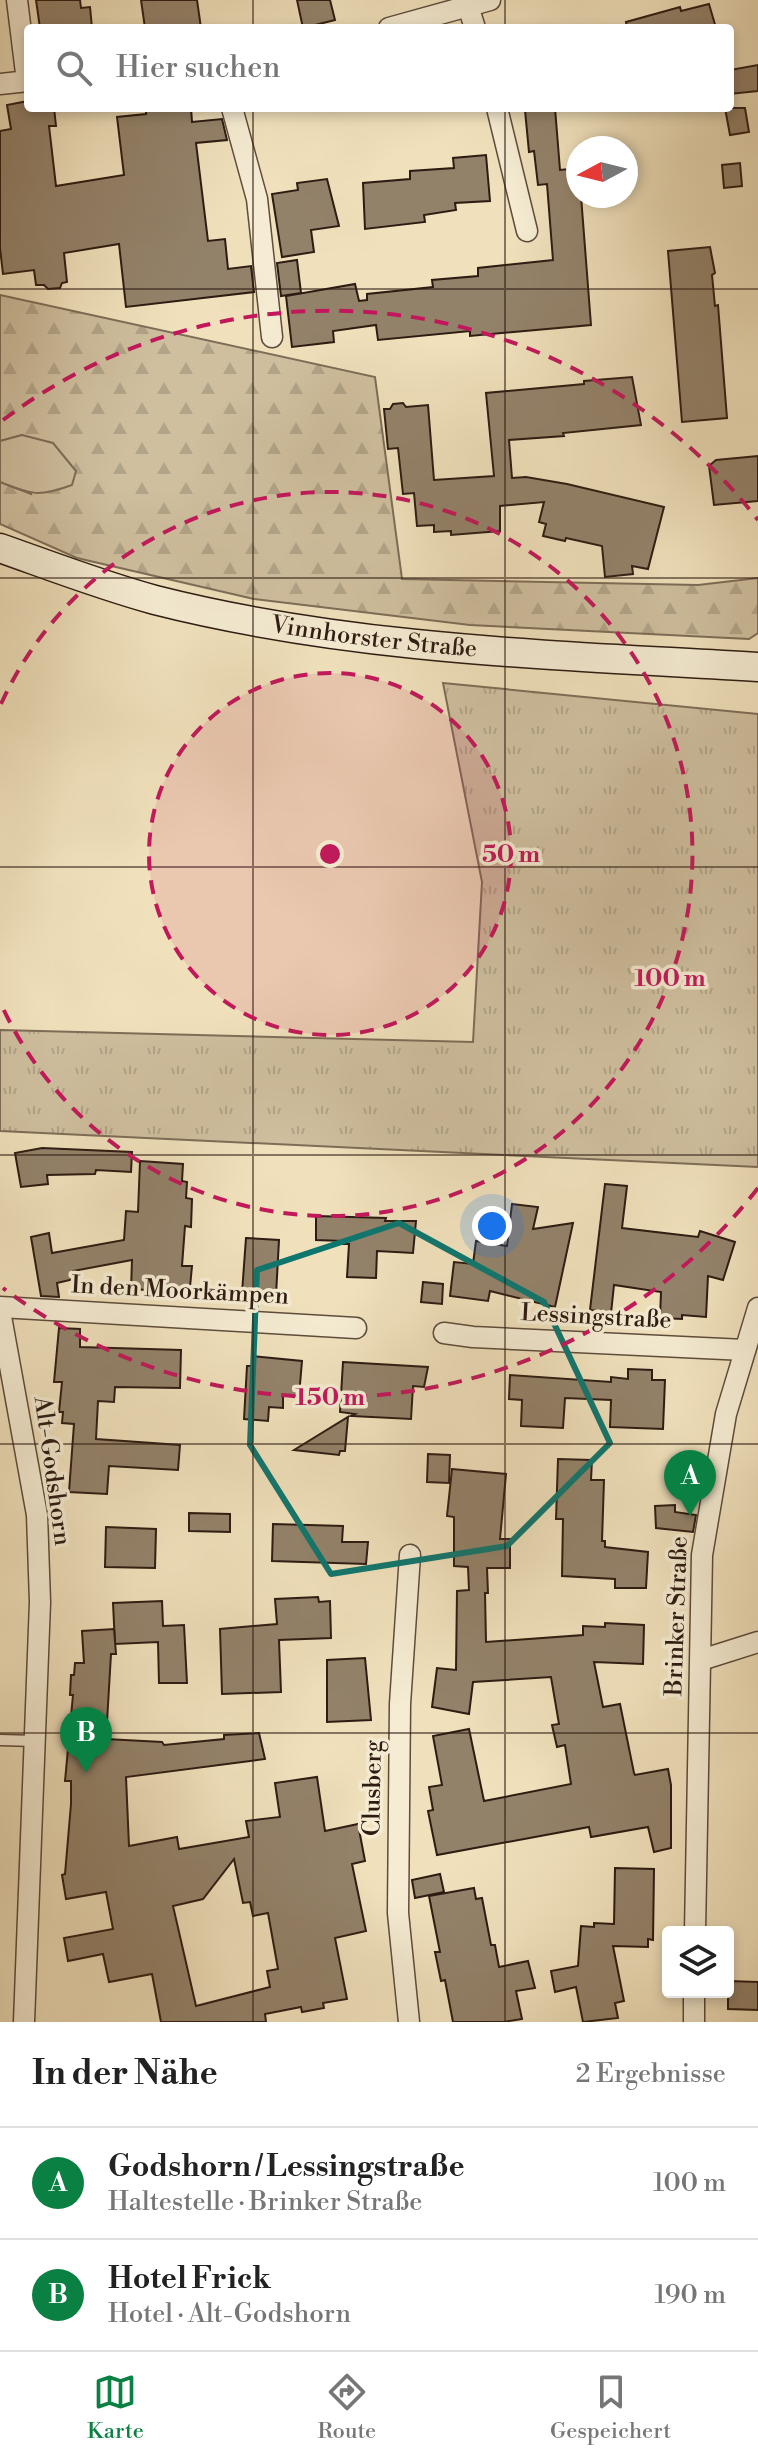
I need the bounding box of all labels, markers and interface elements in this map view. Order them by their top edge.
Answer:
search box [24,24,734,112]
icon: search [52,46,96,90]
text: Hier suchen [116,49,280,87]
north arrow [566,136,638,208]
street label: Vinnhorster Straße [268,610,478,665]
centre of rings [316,840,344,868]
text: 50 m [482,840,540,870]
text: 100 m [634,964,706,994]
your location [472,1206,512,1246]
street label: In den Moorkämpen [70,1270,290,1312]
street label: Lessingstraße [520,1298,672,1336]
text: 150 m [295,1383,365,1413]
street label: Alt-Godshorn [27,1394,77,1548]
pin: A [664,1450,716,1516]
street label: Brinker Straße [659,1536,695,1697]
pin: B [60,1707,112,1773]
street label: Clusberg [357,1739,389,1836]
map controls [662,1926,734,1998]
button: layers [662,1926,734,1998]
text: In der Nähe [32,2053,218,2095]
text: 2 Ergebnisse [576,2058,726,2090]
text: Godshorn / Lessingstraße [108,2148,465,2186]
text: A [49,2167,67,2199]
text: 100 m [653,2167,726,2199]
text: Haltestelle · Brinker Straße [108,2186,422,2218]
text: Hotel Frick [108,2260,271,2298]
text: B [48,2279,68,2311]
text: 190 m [655,2279,726,2311]
text: Hotel · Alt-Godshorn [108,2298,351,2330]
tab: Karte [87,2370,144,2445]
tab: Route [318,2370,376,2445]
tab: Gespeichert [550,2370,671,2445]

